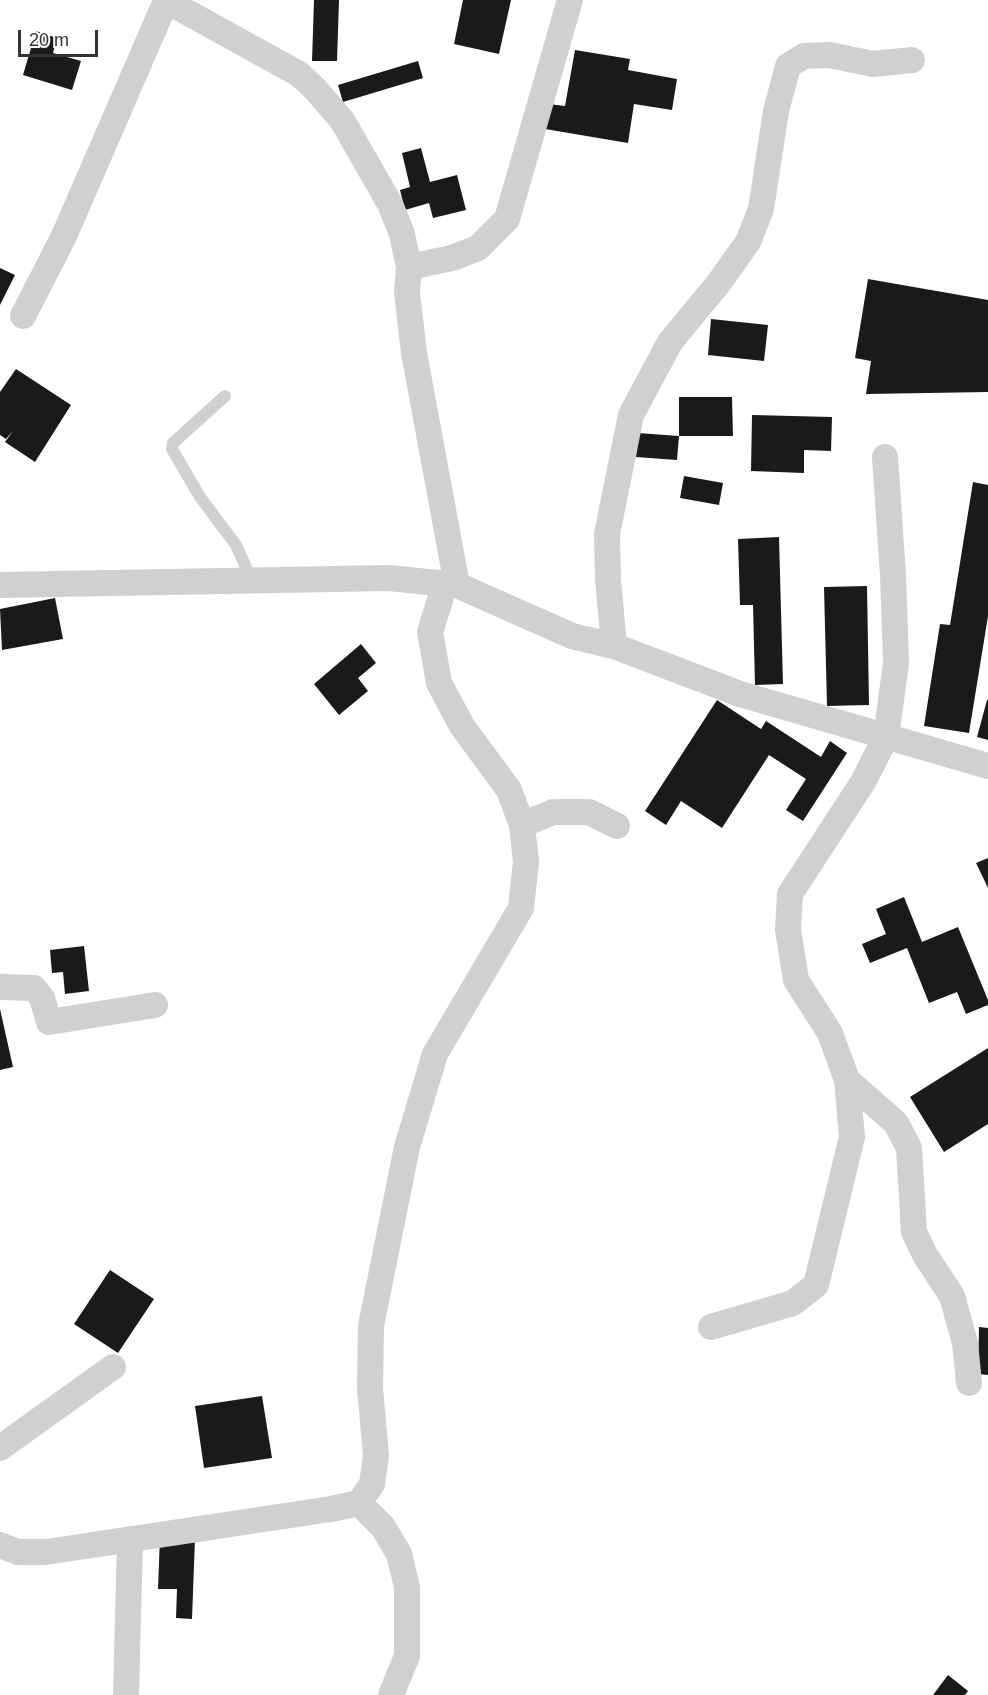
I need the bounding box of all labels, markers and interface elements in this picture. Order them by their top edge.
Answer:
scale bar [21,18,100,56]
text: 20 m [29,30,69,50]

